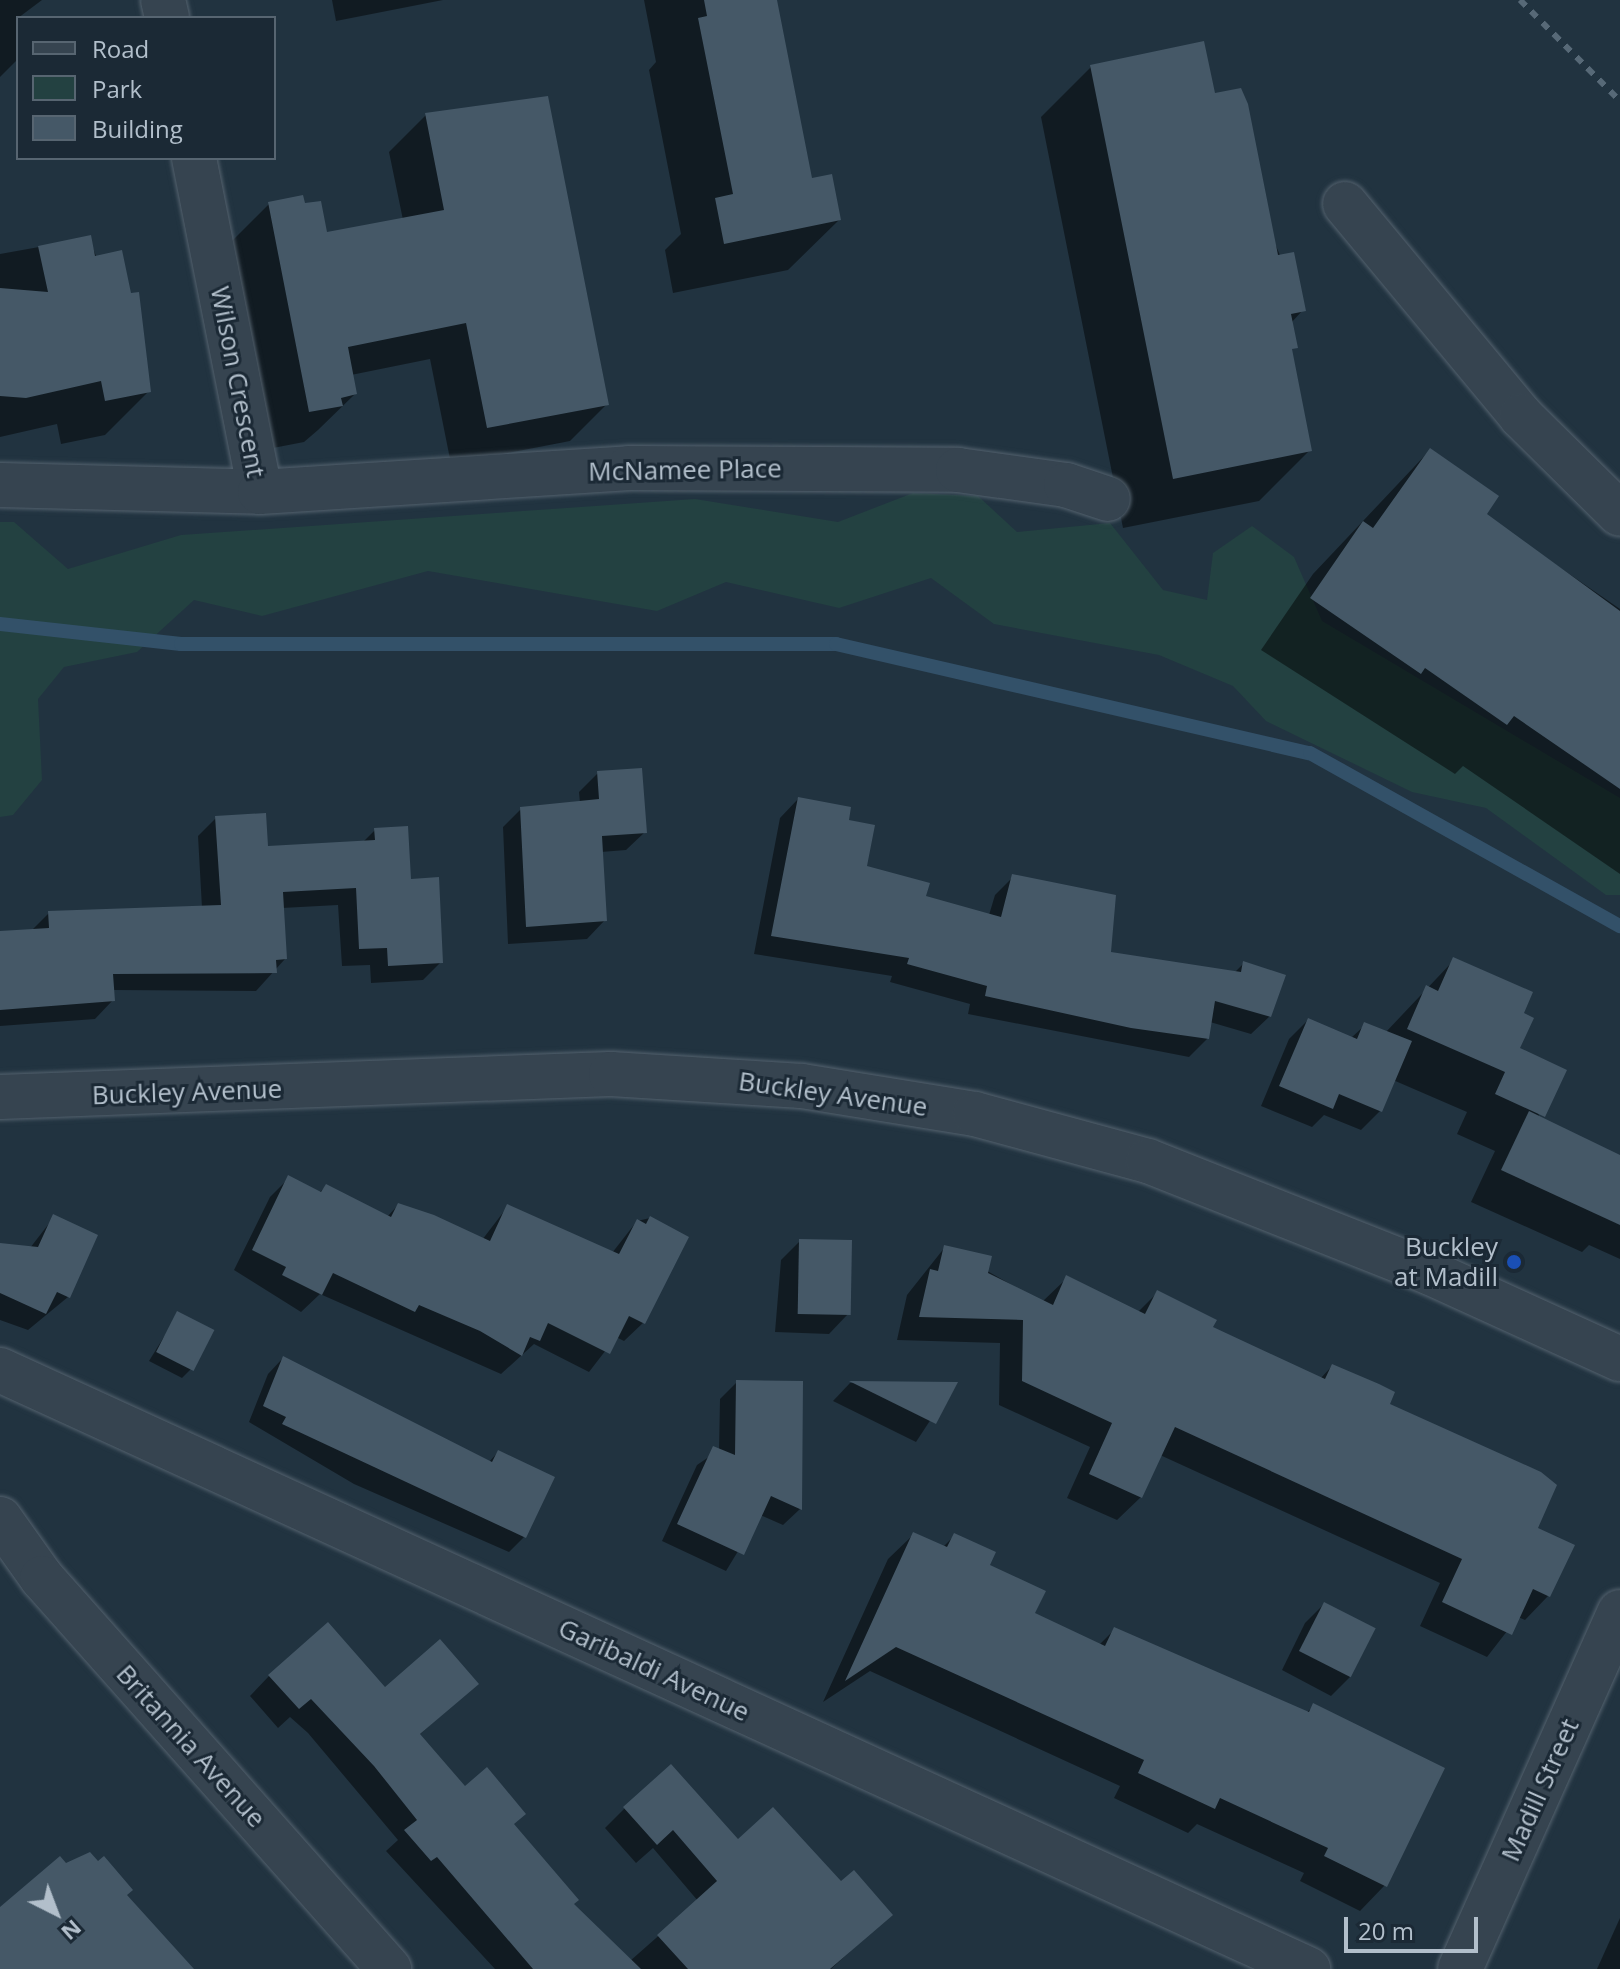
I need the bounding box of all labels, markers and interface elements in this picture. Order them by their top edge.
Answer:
legend [16,16,276,160]
text: Road [92,32,149,65]
text: Park [92,72,142,105]
text: Building [92,112,183,145]
street label: Wilson Crescent [204,284,272,480]
street label: McNamee Place [588,453,782,487]
street label: Buckley Avenue [737,1065,929,1123]
street label: Buckley Avenue [91,1073,283,1111]
place label: Buckley at Madill [1394,1231,1498,1292]
marker: Buckley at Madill [1505,1253,1523,1271]
street label: Garibaldi Avenue [554,1612,754,1728]
street label: Britannia Avenue [110,1658,272,1834]
street label: Madill Street [1495,1714,1585,1866]
north arrow [16,1873,96,1953]
scale bar [1348,1901,1482,1951]
text: N [55,1914,89,1948]
text: 20 m [1358,1914,1414,1947]

